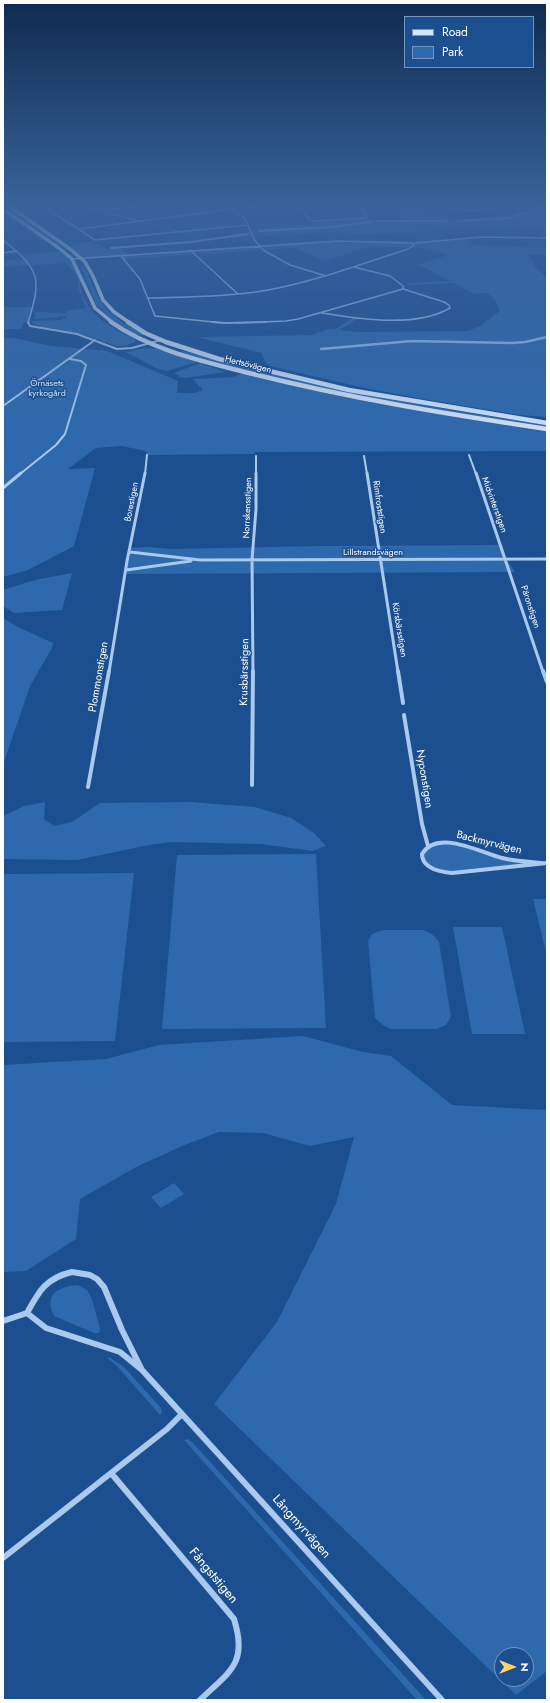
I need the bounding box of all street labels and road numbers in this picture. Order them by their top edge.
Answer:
street label: Hertsövägen [224,354,272,376]
street label: Midvinterstigen [479,476,509,534]
street label: Norrskensstigen [242,477,254,539]
street label: Rimfroststigen [370,480,388,534]
street label: Borestigen [123,481,141,523]
street label: Lillstrandsvägen [343,548,403,558]
street label: Päronstigen [518,584,542,630]
street label: Körsbärsstigen [389,602,409,658]
street label: Krusbärsstigen [238,638,252,706]
street label: Plommonstigen [86,641,112,713]
street label: Nyponstigen [413,749,435,809]
street label: Backmyrvägen [455,829,523,857]
street label: Långmyrvägen [268,1492,334,1562]
street label: Fångststigen [185,1545,241,1607]

